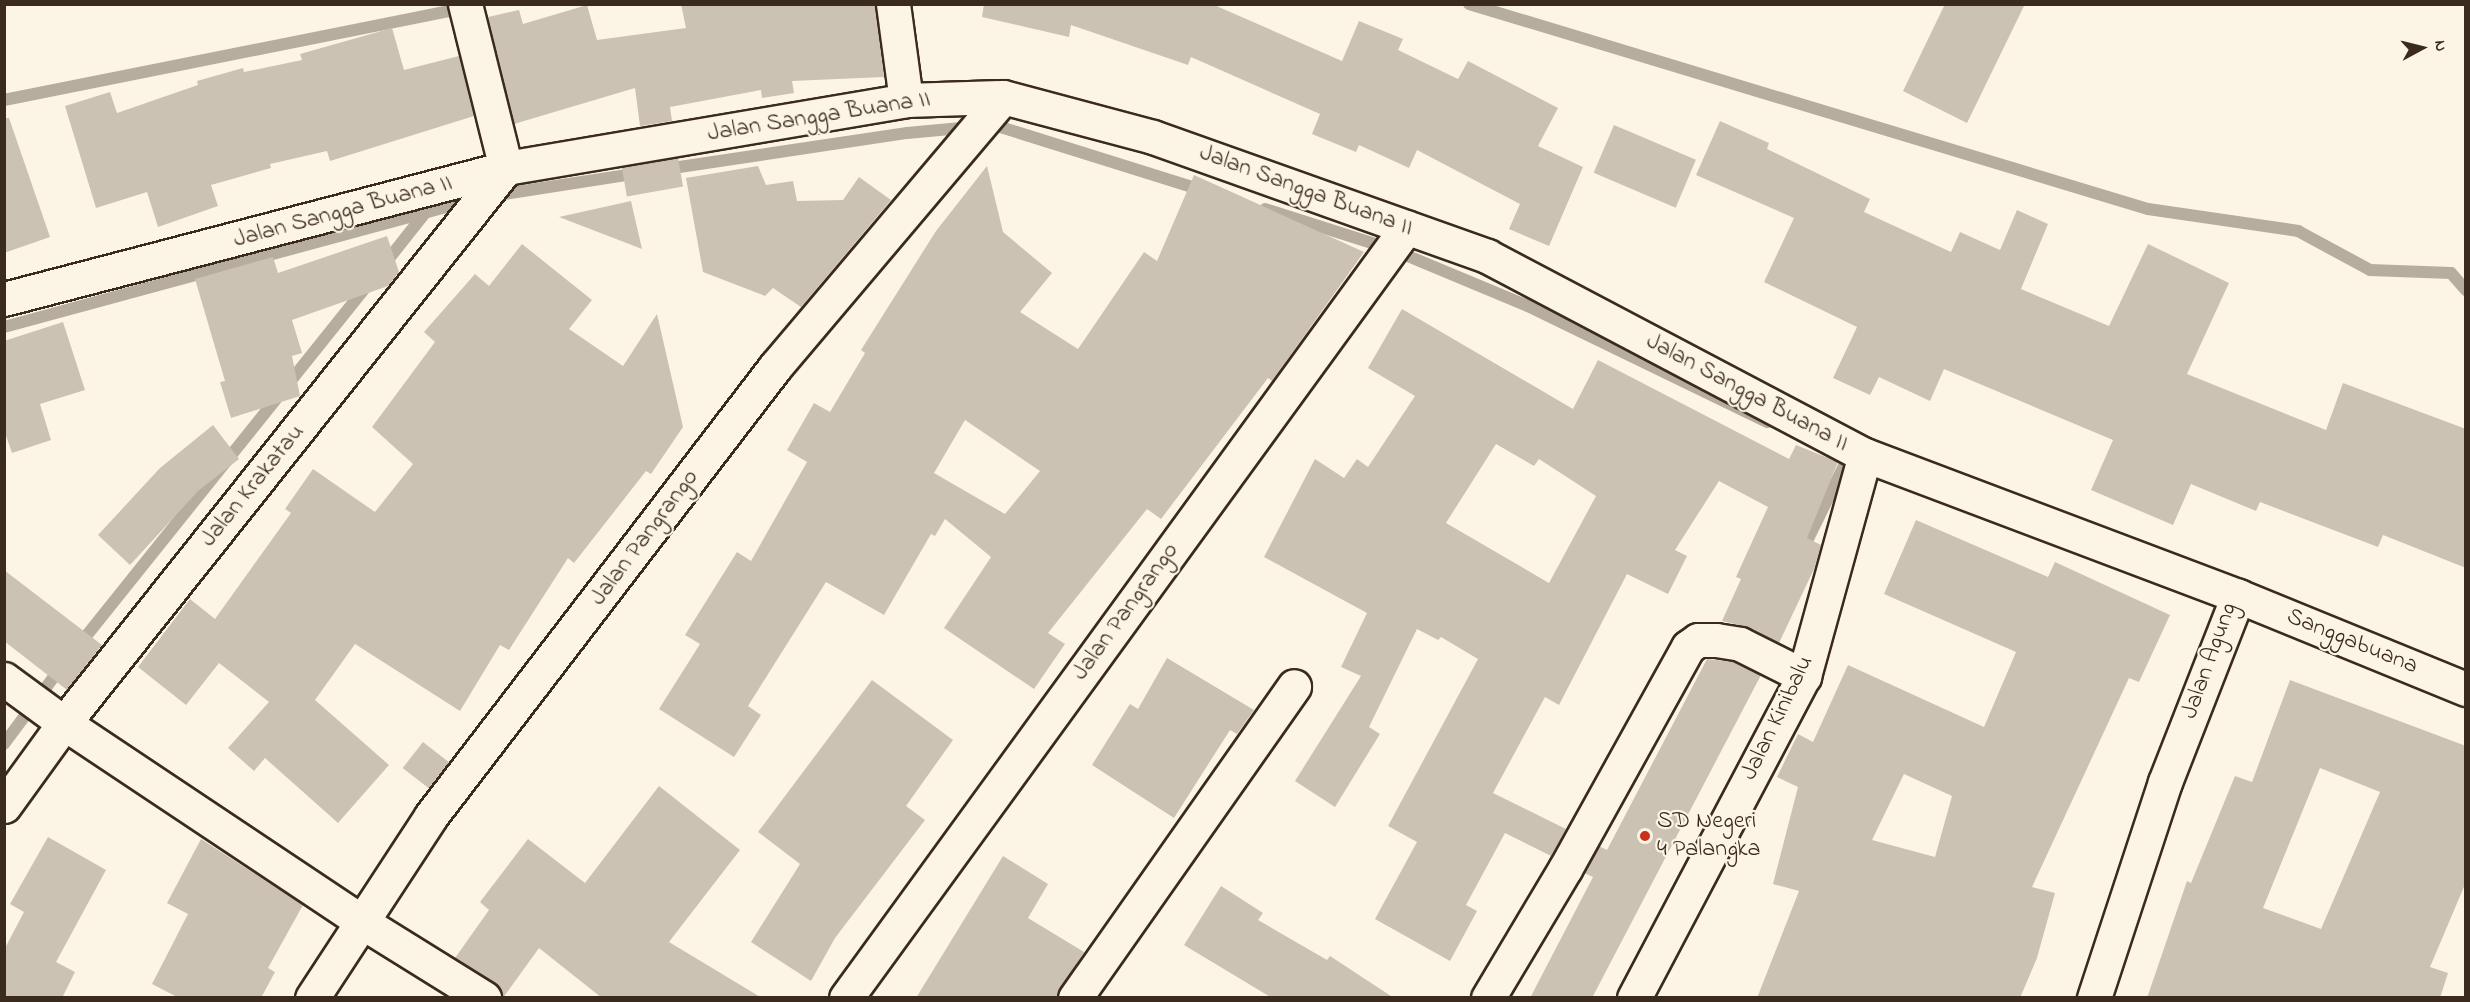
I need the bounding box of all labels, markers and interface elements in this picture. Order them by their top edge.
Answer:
north arrow [2392,18,2452,78]
text: N [2427,39,2452,53]
street label: Jalan Sangga Buana II [706,85,932,149]
street label: Jalan Sangga Buana II [1195,139,1417,243]
street label: Jalan Sangga Buana II [231,169,455,255]
street label: Jalan Sangga Buana II [1641,327,1853,459]
street label: Jalan Krakatau [195,419,311,553]
street label: Jalan Pangrango [584,464,706,612]
street label: Jalan Pangrango [1066,538,1186,686]
street label: Jalan Agung [2176,599,2244,723]
street label: Sanggabuana [2282,603,2422,681]
street label: Jalan Kinibalu [1735,651,1821,785]
place label: SD Negeri 4 Palangka [1657,808,1760,864]
marker: SD Negeri 4 Palangka [1638,829,1652,843]

